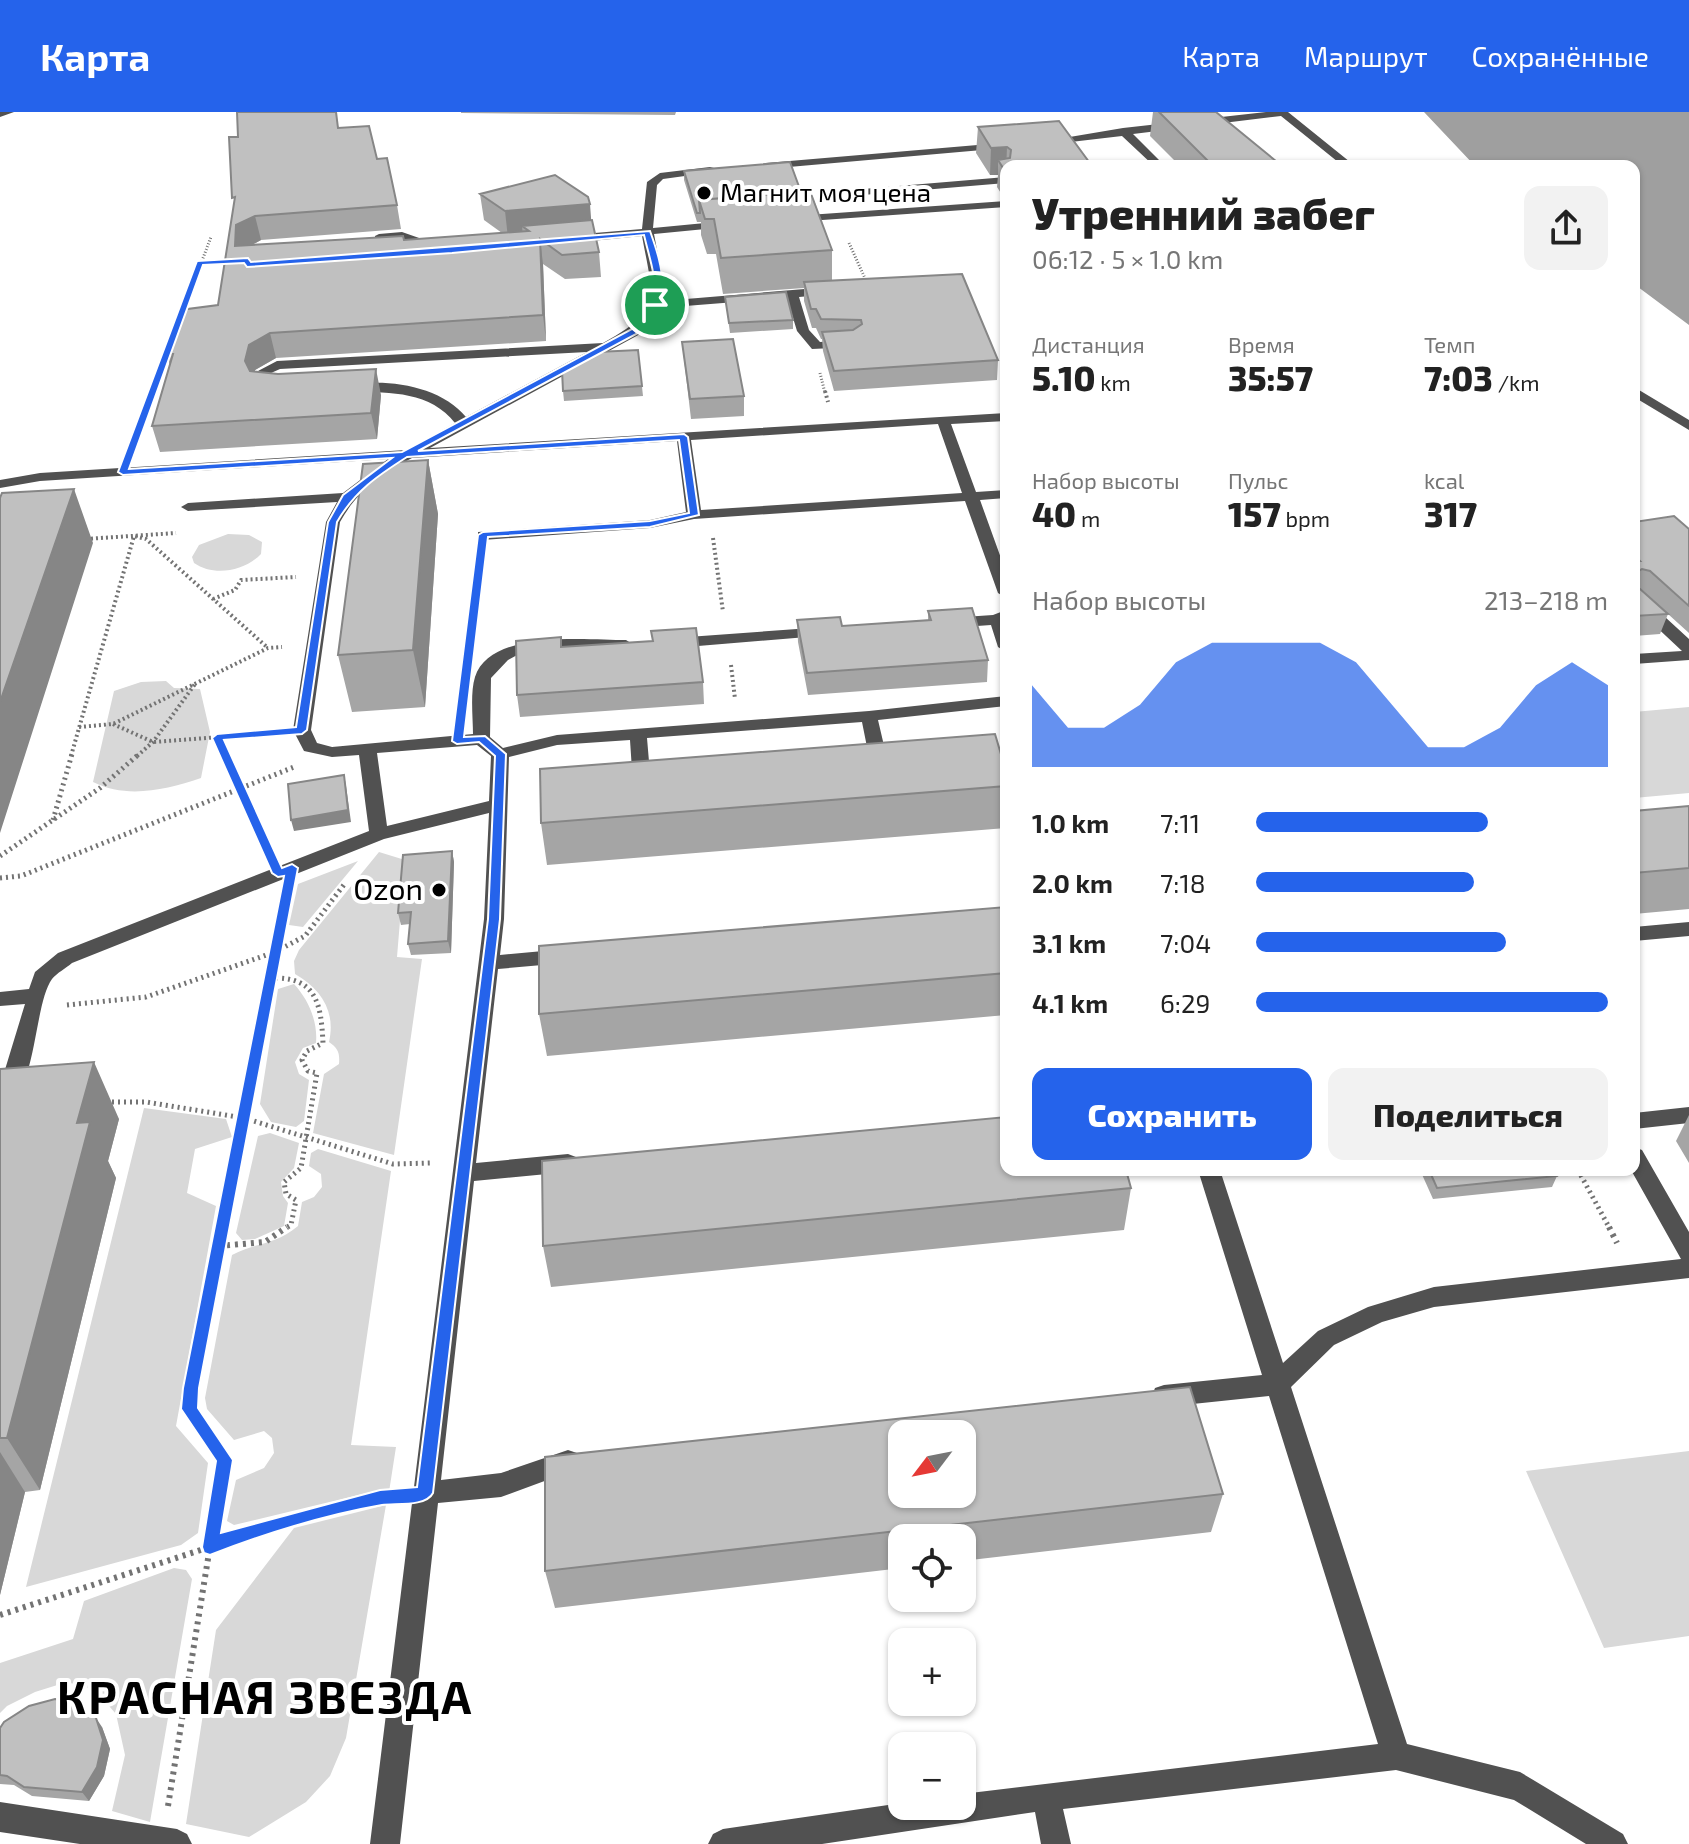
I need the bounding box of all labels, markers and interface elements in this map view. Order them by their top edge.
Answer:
text: Карта [40,33,150,79]
text: Карта [1182,39,1260,73]
text: Маршрут [1304,39,1428,73]
text: Сохранённые [1472,39,1649,73]
place label: Магнит моя цена [720,176,931,207]
marker: Магнит моя цена [695,184,713,202]
text: Утренний забег [1032,186,1375,239]
button: share [1524,186,1608,270]
text: 06:12 · 5 × 1.0 km [1032,243,1223,274]
pin [621,271,689,339]
icon: arrive [633,283,677,327]
text: Дистанция [1032,331,1145,357]
text: Время [1228,331,1295,357]
text: Темп [1424,331,1475,357]
text: 5.10 [1032,357,1095,398]
text: 35:57 [1228,357,1313,398]
text: 7:03 [1424,357,1493,398]
text: km [1095,369,1131,395]
text: /km [1493,369,1540,395]
text: Набор высоты [1032,467,1180,493]
text: Пульс [1228,467,1288,493]
text: kcal [1424,467,1464,493]
text: 40 [1032,493,1076,534]
text: 157 [1228,493,1281,534]
text: 317 [1424,493,1477,534]
text: m [1076,505,1100,531]
text: bpm [1281,505,1330,531]
text: Набор высоты [1032,584,1206,615]
text: 213–218 m [1484,584,1608,615]
text: 1.0 km [1032,807,1109,838]
text: 7:11 [1160,807,1200,838]
text: 2.0 km [1032,867,1113,898]
text: 7:18 [1160,867,1206,898]
place label: Ozon [353,870,423,906]
marker: Ozon [430,881,448,899]
text: 3.1 km [1032,927,1106,958]
text: 7:04 [1160,927,1211,958]
text: 4.1 km [1032,987,1108,1018]
text: 6:29 [1160,987,1211,1018]
button: Сохранить [1032,1068,1312,1160]
button: Поделиться [1328,1068,1608,1160]
north arrow [888,1420,976,1508]
map controls [888,1420,976,1820]
button: locate [888,1524,976,1612]
button: + [888,1628,976,1716]
district label: КРАСНАЯ ЗВЕЗДА [57,1668,473,1723]
button: − [888,1732,976,1820]

